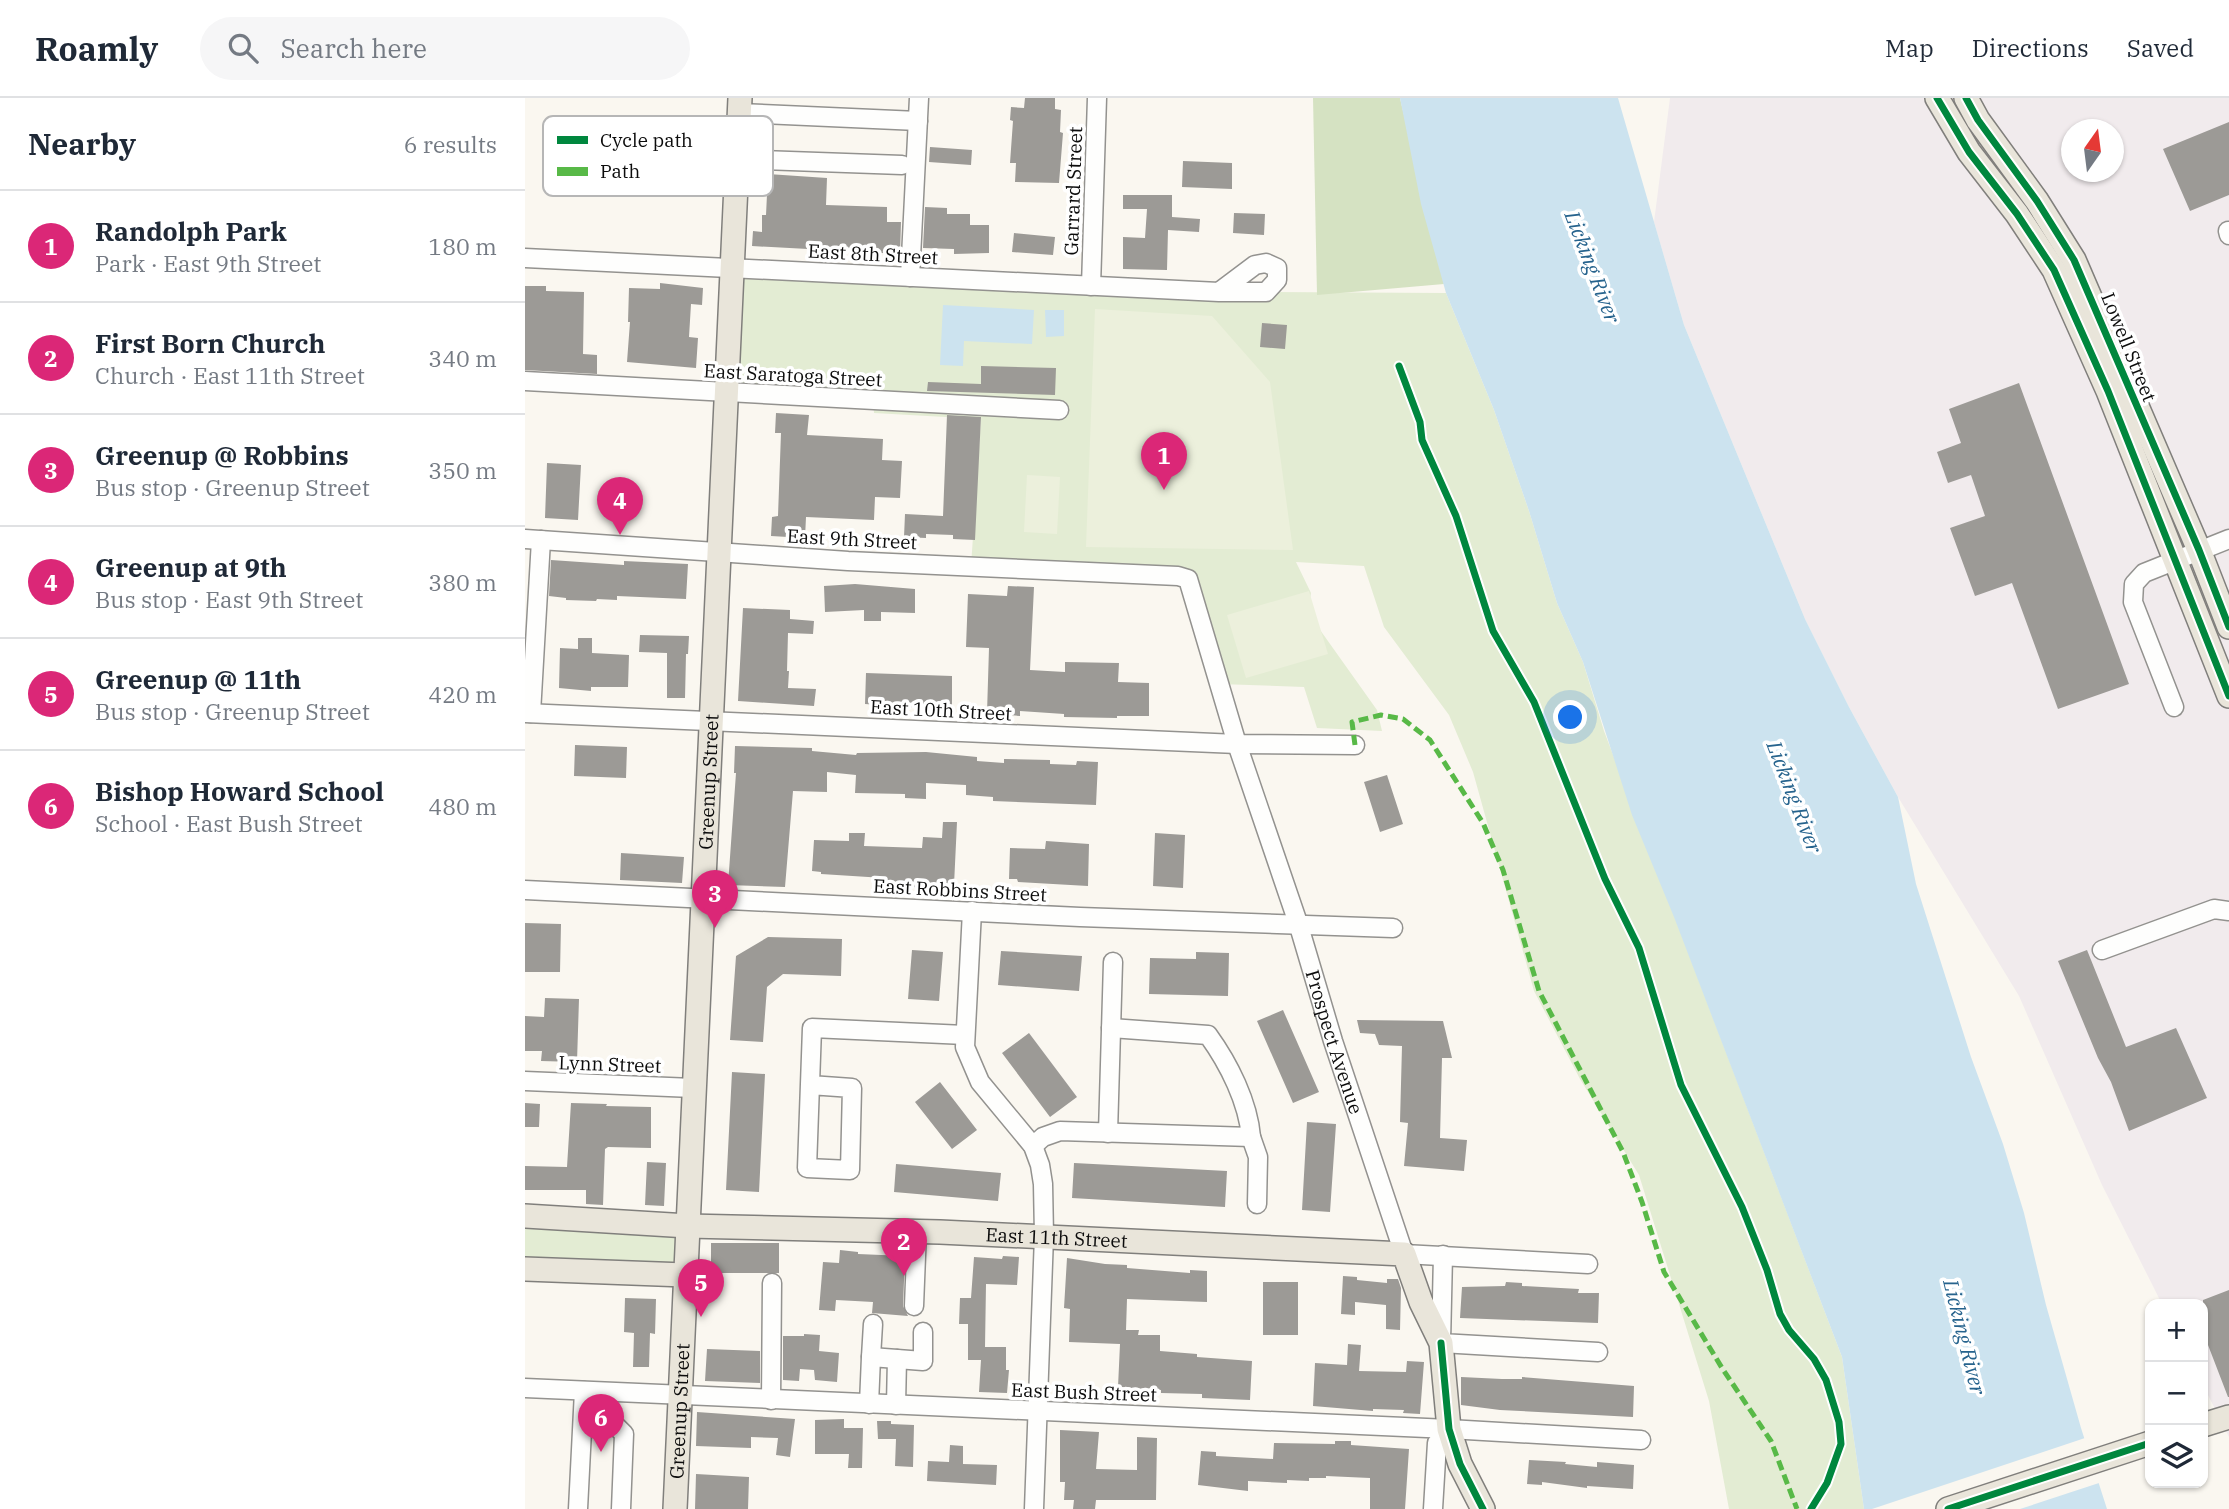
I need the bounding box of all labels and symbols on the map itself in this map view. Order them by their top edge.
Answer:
legend [543,116,773,196]
north arrow [2061,119,2124,182]
street label: Garrard Street [1059,126,1087,256]
text: Cycle path [600,128,693,152]
text: Path [600,159,640,183]
water label: Licking River [1558,206,1627,327]
street label: East 8th Street [807,239,939,269]
street label: Lowell Street [2096,289,2162,405]
street label: East Saratoga Street [703,358,883,392]
pin: 1 [1141,432,1187,490]
pin: 4 [597,477,643,535]
street label: East 9th Street [786,524,918,554]
street label: East 10th Street [869,694,1013,726]
your location [1553,700,1587,734]
street label: Greenup Street [693,713,724,850]
water label: Licking River [1760,736,1829,857]
pin: 3 [692,870,738,928]
street label: East Robbins Street [873,873,1048,907]
street label: Prospect Avenue [1301,967,1368,1117]
street label: Lynn Street [558,1050,662,1078]
pin: 2 [881,1218,927,1276]
street label: East 11th Street [985,1222,1128,1253]
pin: 5 [678,1259,724,1317]
water label: Licking River [1937,1275,1993,1398]
street label: Greenup Street [664,1342,695,1480]
street label: East Bush Street [1011,1377,1158,1407]
pin: 6 [578,1394,624,1452]

